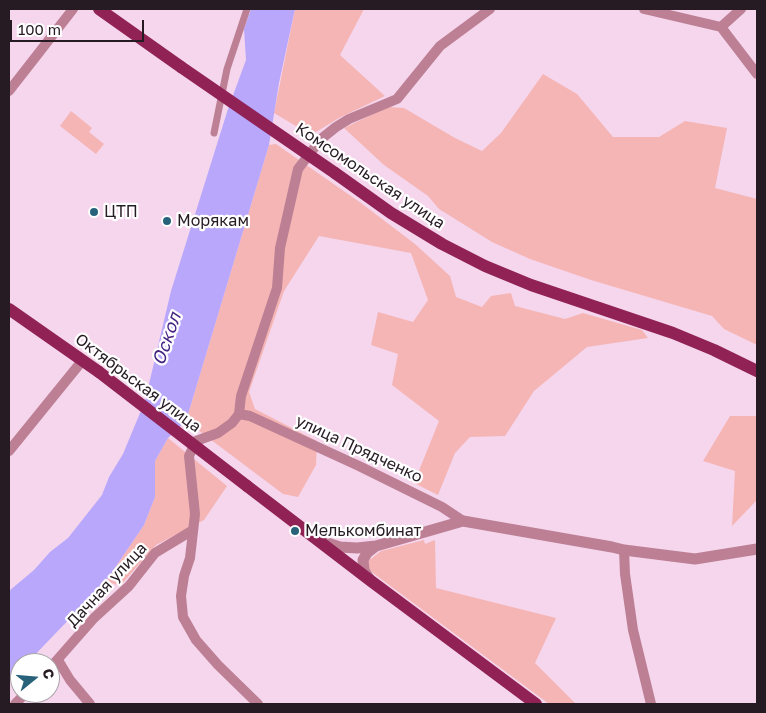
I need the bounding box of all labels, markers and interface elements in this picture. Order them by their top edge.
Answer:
scale bar [12,10,146,42]
text: 100 m [18,20,61,38]
street label: Комсомольская улица [292,119,448,233]
place label: ЦТП [104,202,138,222]
marker: ЦТП [88,206,100,218]
place label: Морякам [177,211,249,231]
marker: Морякам [161,215,173,227]
water label: Оскол [148,310,186,368]
street label: Октябрьская улица [71,329,205,437]
street label: улица Прядченко [293,411,425,487]
place label: Мелькомбинат [305,521,421,541]
marker: Мелькомбинат [289,525,301,537]
street label: Дачная улица [63,539,151,631]
north arrow [10,653,60,703]
text: С [39,667,58,681]

